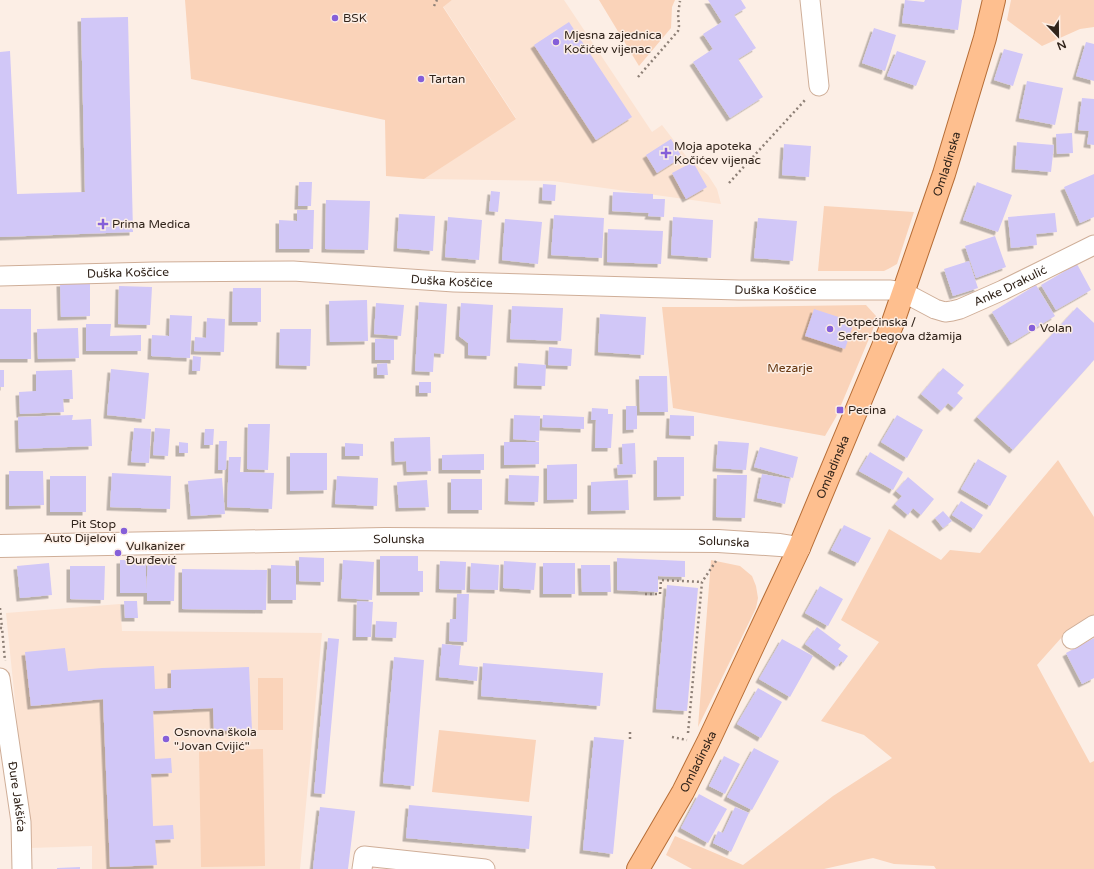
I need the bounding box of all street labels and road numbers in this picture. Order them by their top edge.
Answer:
street label: Omladinska [930,130,963,198]
street label: Anke Drakulić [972,263,1049,309]
street label: Duška Koščice [87,265,169,281]
street label: Duška Koščice [410,272,493,290]
street label: Duška Koščice [734,283,817,297]
street label: Omladinska [813,433,852,501]
street label: Solunska [373,532,425,546]
street label: Solunska [698,534,750,550]
street label: Omladinska [677,729,719,795]
street label: Đure Jakšića [5,760,28,832]

